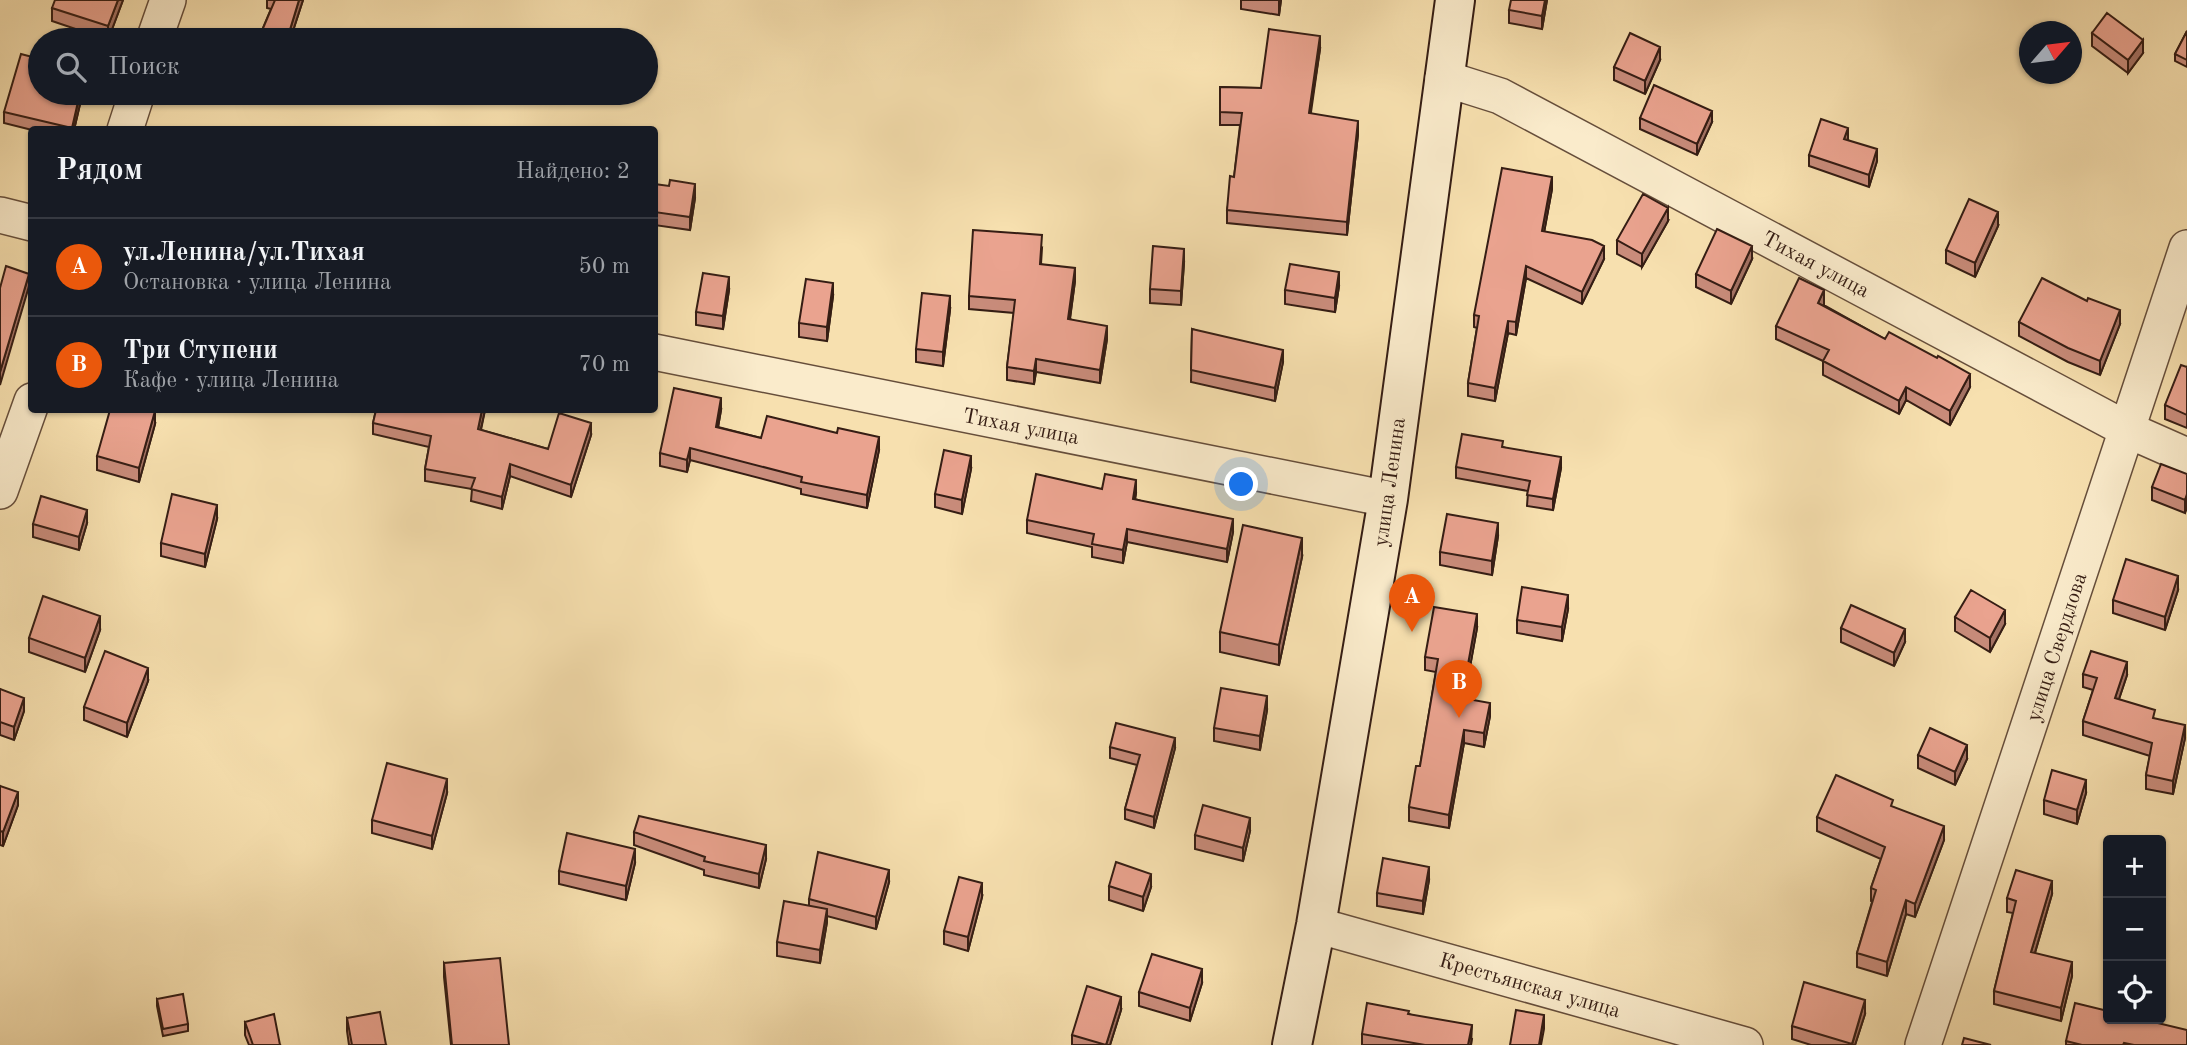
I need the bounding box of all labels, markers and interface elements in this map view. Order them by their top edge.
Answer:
north arrow [2019,21,2082,84]
search box [28,28,658,105]
icon: search [52,48,90,86]
text: Поиск [108,54,180,80]
text: Рядом [56,156,143,186]
text: Найдено: 2 [516,160,630,183]
street label: Тихая улица [1758,228,1872,302]
text: ул.Ленина/ул.Тихая [123,240,365,266]
text: A [70,255,88,278]
text: 50 m [579,255,630,278]
text: Остановка · улица Ленина [123,271,391,294]
text: Три Ступени [123,338,278,364]
text: B [71,353,87,376]
text: 70 m [579,353,630,376]
text: Кафе · улица Ленина [123,369,339,392]
street label: Тихая улица [961,406,1081,449]
street label: улица Ленина [1371,416,1410,548]
your location [1224,467,1258,501]
street label: улица Свердлова [2023,570,2091,725]
pin: A [1389,574,1435,632]
pin: B [1436,660,1482,718]
map controls [2103,835,2166,1024]
button: + [2103,835,2166,898]
button: − [2103,898,2166,961]
street label: Крестьянская улица [1436,950,1623,1022]
button: locate [2103,961,2166,1024]

